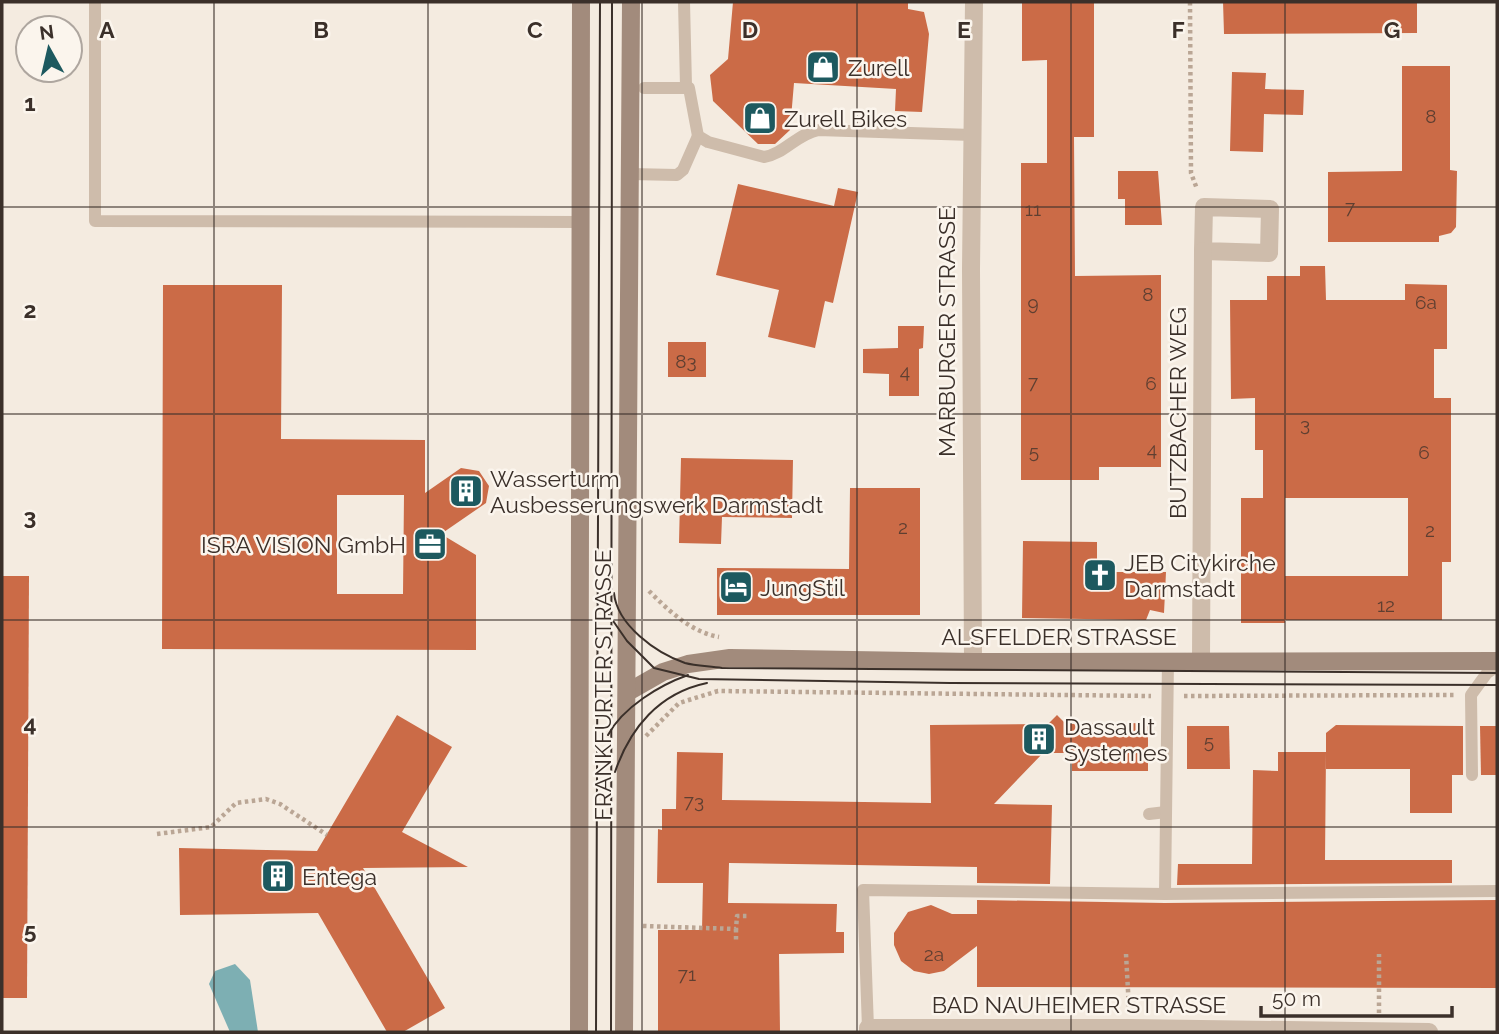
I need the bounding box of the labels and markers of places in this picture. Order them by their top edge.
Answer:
shop icon: Zurell [804,48,842,86]
place label: Zurell [848,54,910,81]
shop icon: Zurell Bikes [741,99,779,137]
place label: Zurell Bikes [784,105,907,132]
place label: Wasserturm Ausbesserungswerk Darmstadt [490,465,823,518]
building icon: Wasserturm Ausbesserungswerk Darmstadt [447,472,485,510]
office icon: ISRA VISION GmbH [411,525,449,563]
place label: ISRA VISION GmbH [201,531,406,558]
place label: JEB Citykirche Darmstadt [1124,549,1276,602]
church icon: JEB Citykirche Darmstadt [1081,556,1119,594]
hotel icon: JungStil [717,568,755,606]
place label: JungStil [760,574,846,601]
place label: Dassault Systemes [1064,713,1168,766]
building icon: Dassault Systemes [1020,720,1058,758]
building icon: Entega [259,857,297,895]
place label: Entega [302,863,377,890]

